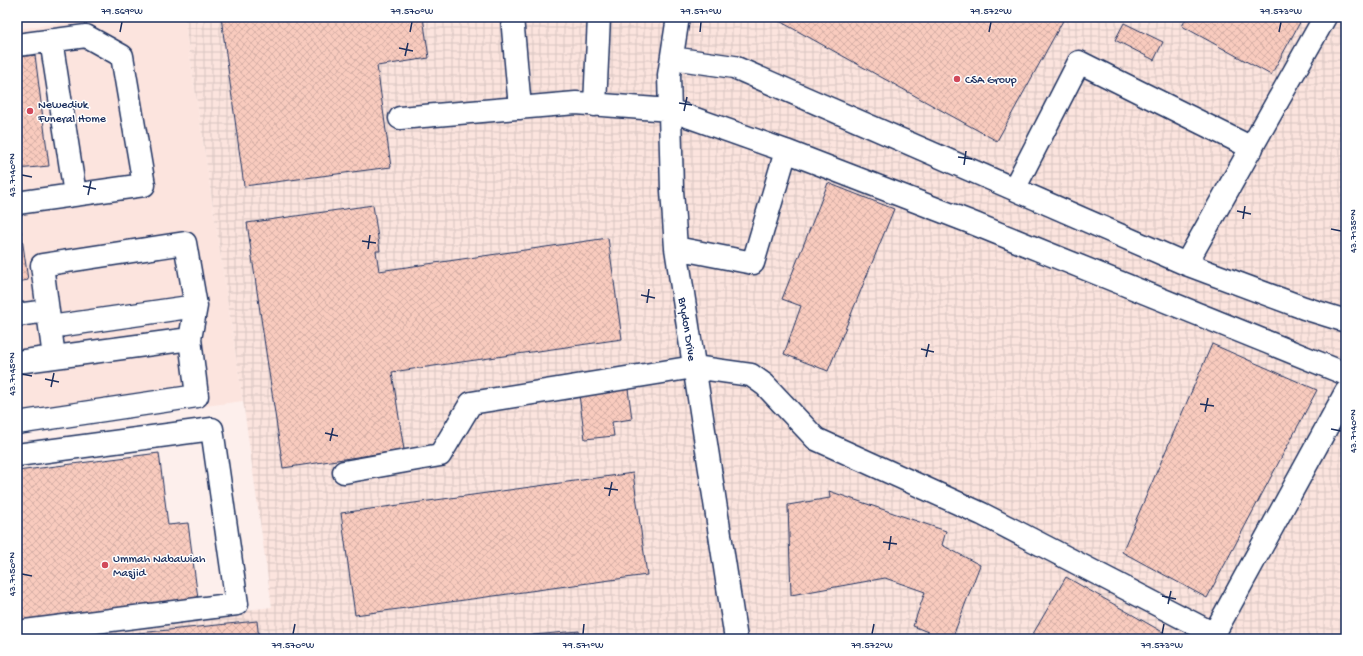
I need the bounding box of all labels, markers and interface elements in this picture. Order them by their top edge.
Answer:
text: 79.569°W [100,6,143,18]
text: 79.570°W [390,6,434,18]
text: 79.571°W [680,6,722,18]
text: 79.572°W [969,6,1012,18]
text: 79.573°W [1259,6,1302,18]
marker: CSA Group [952,74,962,84]
place label: CSA Group [965,74,1017,88]
place label: Newediuk Funeral Home [37,99,107,127]
marker: Newediuk Funeral Home [25,106,35,116]
text: 43.7140°N [7,153,19,197]
text: 43.7135°N [1348,209,1360,253]
street label: Brydon Drive [674,296,698,363]
text: 43.7145°N [7,352,19,396]
text: 43.7140°N [1348,409,1360,453]
text: 43.7150°N [7,551,19,596]
place label: Ummah Nabawiah Masjid [113,553,206,581]
marker: Ummah Nabawiah Masjid [100,560,110,570]
text: 79.570°W [271,640,315,652]
text: 79.571°W [562,640,604,652]
text: 79.572°W [850,640,893,652]
text: 79.573°W [1140,640,1183,652]

